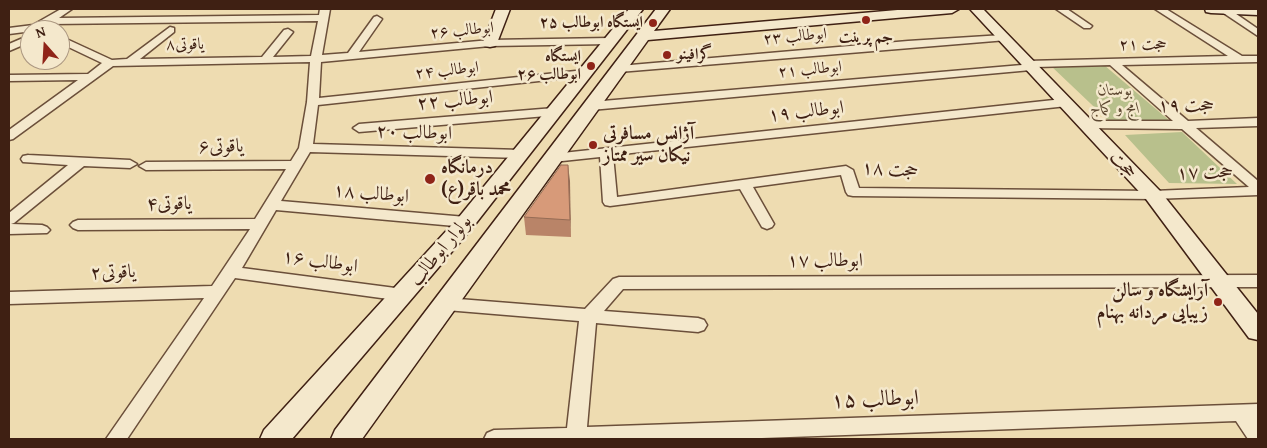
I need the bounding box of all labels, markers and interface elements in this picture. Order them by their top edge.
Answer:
place label: ایستگاه ابوطالب ۲۵ [539,13,643,33]
marker: جم پرینت [860,14,872,26]
marker: ایستگاه ابوطالب ۲۵ [647,17,659,29]
street label: ابوطالب ۲۶ [429,19,495,43]
north arrow [20,20,70,70]
text: N [33,21,48,43]
street label: ابوطالب ۲۳ [762,25,828,49]
place label: جم پرینت [839,28,893,48]
street label: یاقوتی۸ [166,35,204,55]
street label: حجت ۲۱ [1119,35,1167,55]
place label: گرافینو [677,45,712,65]
place label: ایستگاه ابوطالب ۲۶ [517,47,581,85]
marker: گرافینو [661,49,673,61]
street label: ابوطالب ۲۴ [414,58,480,84]
street label: ابوطالب ۲۱ [777,58,843,82]
marker: ایستگاه ابوطالب ۲۶ [585,60,597,72]
park label: بوستان امج و کماج [1090,81,1140,119]
street label: ابوطالب ۲۲ [416,86,494,116]
street label: حجت ۱۹ [1157,94,1215,118]
street label: ابوطالب ۱۹ [767,97,845,127]
street label: ابوطالب ۲۰ [376,120,452,146]
place label: آژانس مسافرتی نیکان سیر ممتاز [603,123,694,167]
street label: یاقوتی۶ [198,135,244,159]
marker: آژانس مسافرتی نیکان سیر ممتاز [587,139,599,151]
street label: حجت [1104,146,1142,184]
place label: درمانگاه محمد باقر(ع) [441,157,511,201]
street label: حجت ۱۸ [861,157,919,183]
street label: حجت ۱۷ [1176,161,1234,185]
marker: درمانگاه محمد باقر(ع) [423,172,437,186]
street label: ابوطالب ۱۸ [332,179,410,209]
street label: یاقوتی۴ [146,193,192,215]
street label: بولوار ابوطالب [405,211,477,291]
street label: ابوطالب ۱۶ [281,245,359,279]
street label: ابوطالب ۱۷ [787,250,863,272]
street label: یاقوتی۲ [90,261,136,285]
place label: آرایشگاه و سالن زیبایی مردانه بهنام [1097,280,1208,324]
marker: آرایشگاه و سالن زیبایی مردانه بهنام [1212,296,1224,308]
street label: ابوطالب ۱۵ [831,385,919,415]

